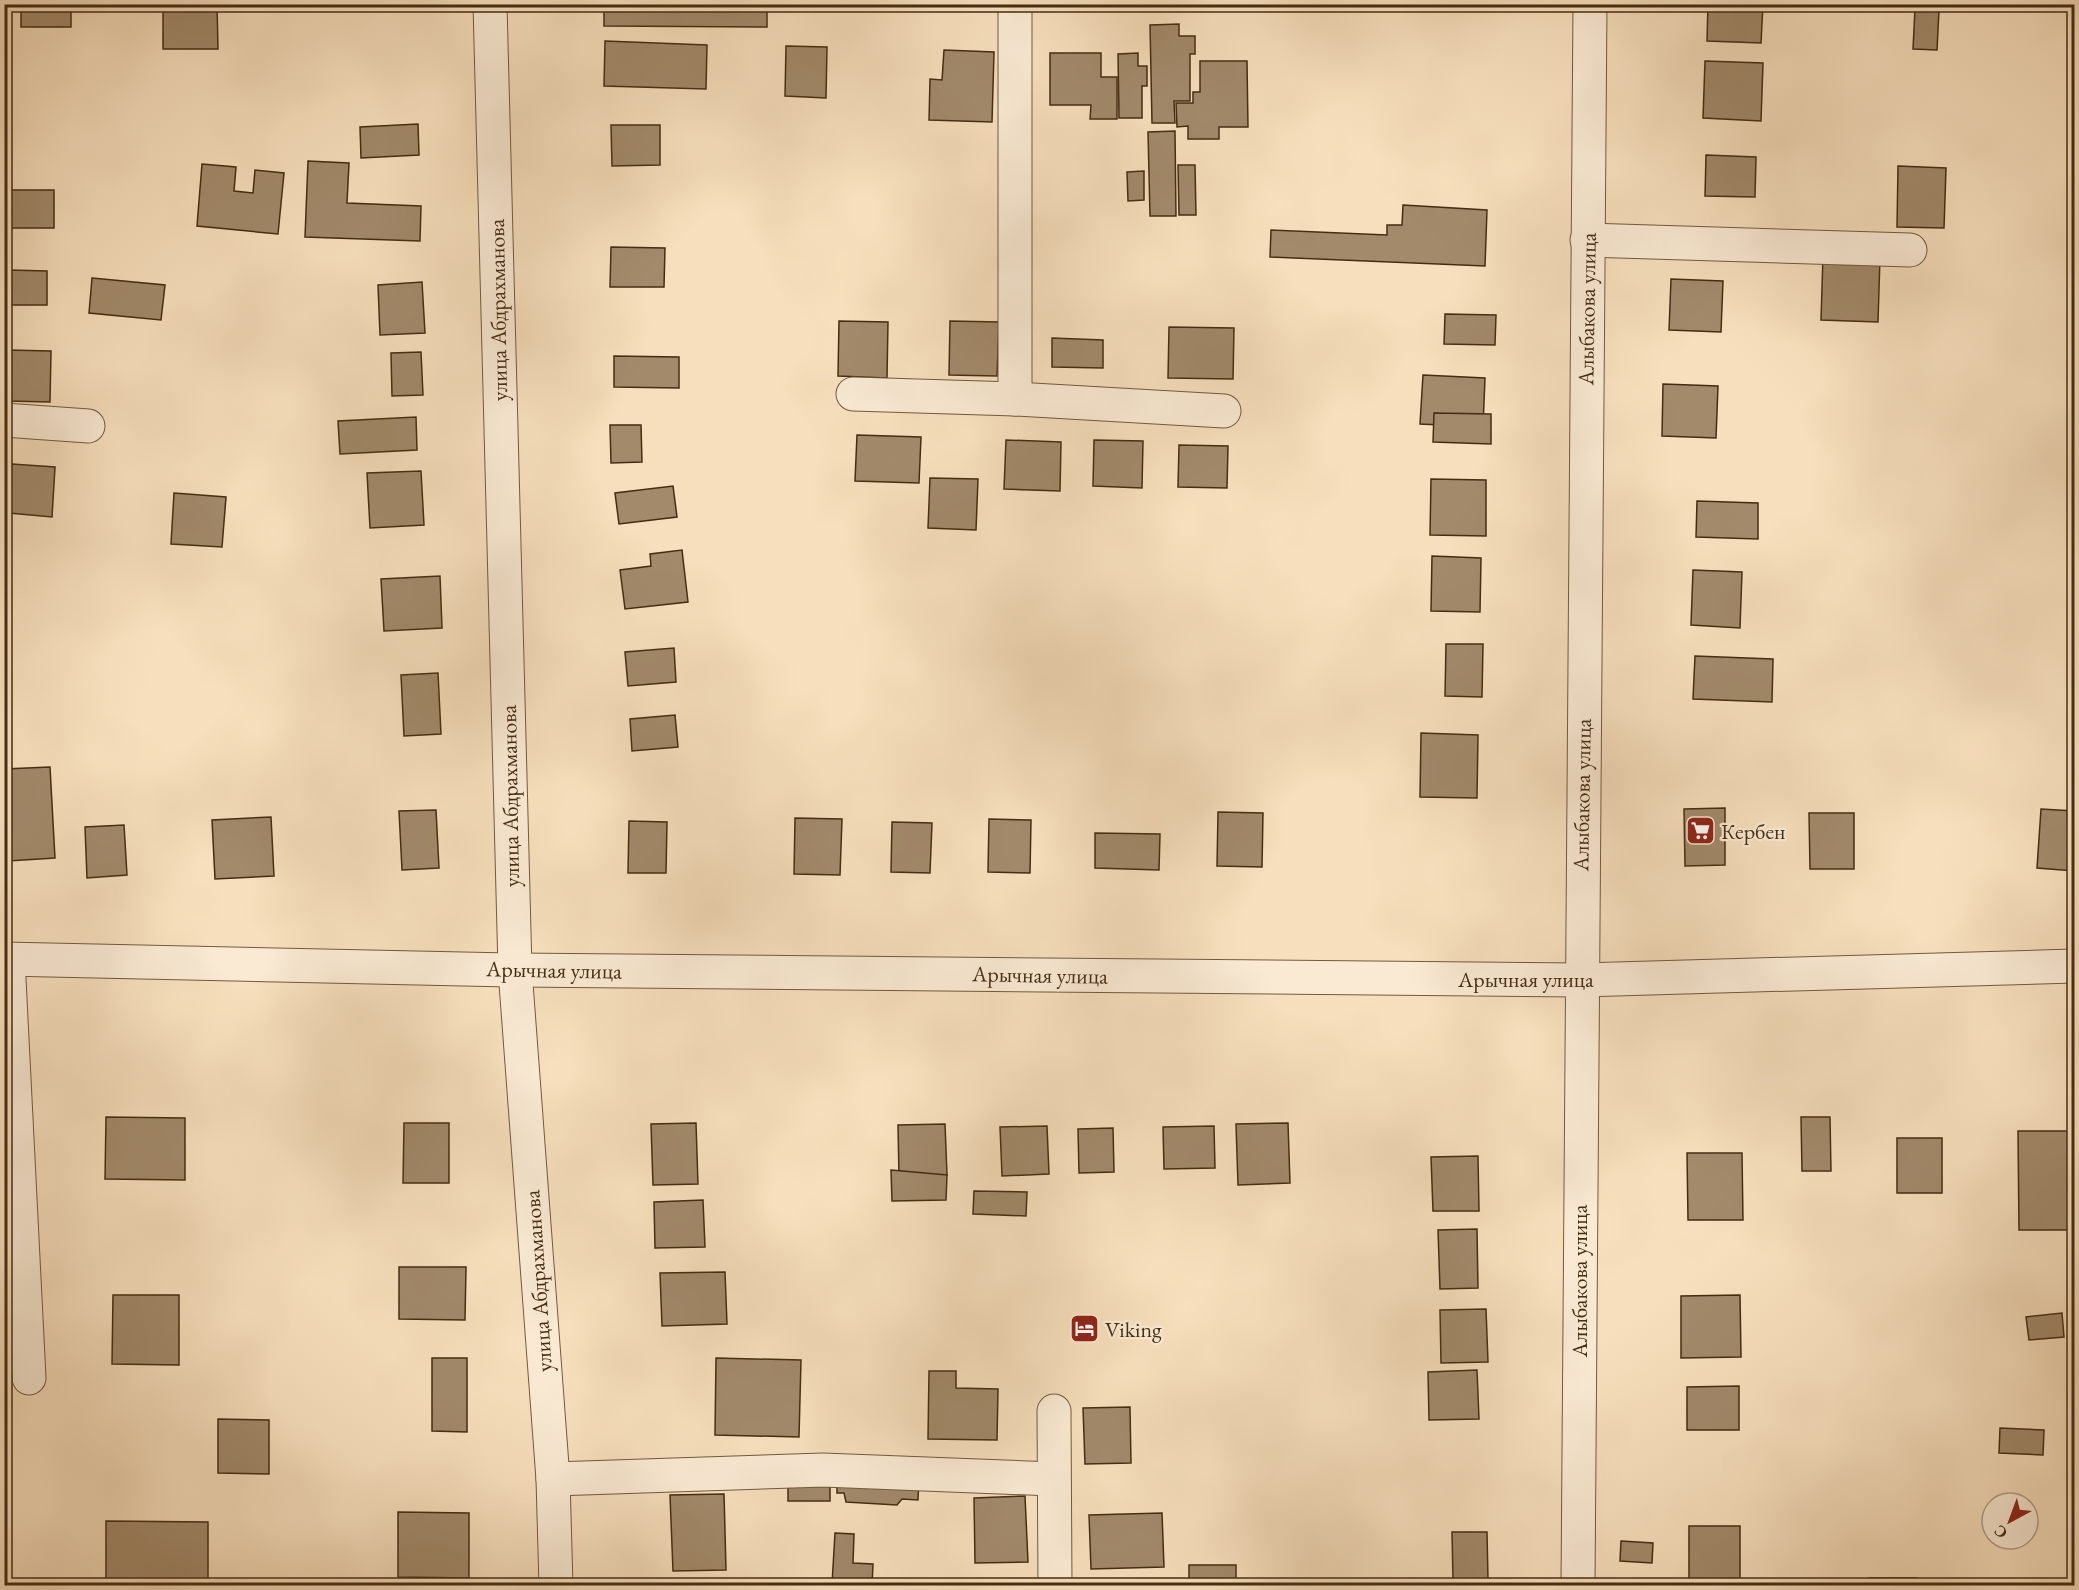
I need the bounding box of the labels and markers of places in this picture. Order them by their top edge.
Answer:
supermarket icon: Кербен [1684,815,1716,847]
place label: Кербен [1721,817,1786,846]
hotel icon: Viking [1068,1313,1100,1345]
place label: Viking [1105,1315,1162,1344]

